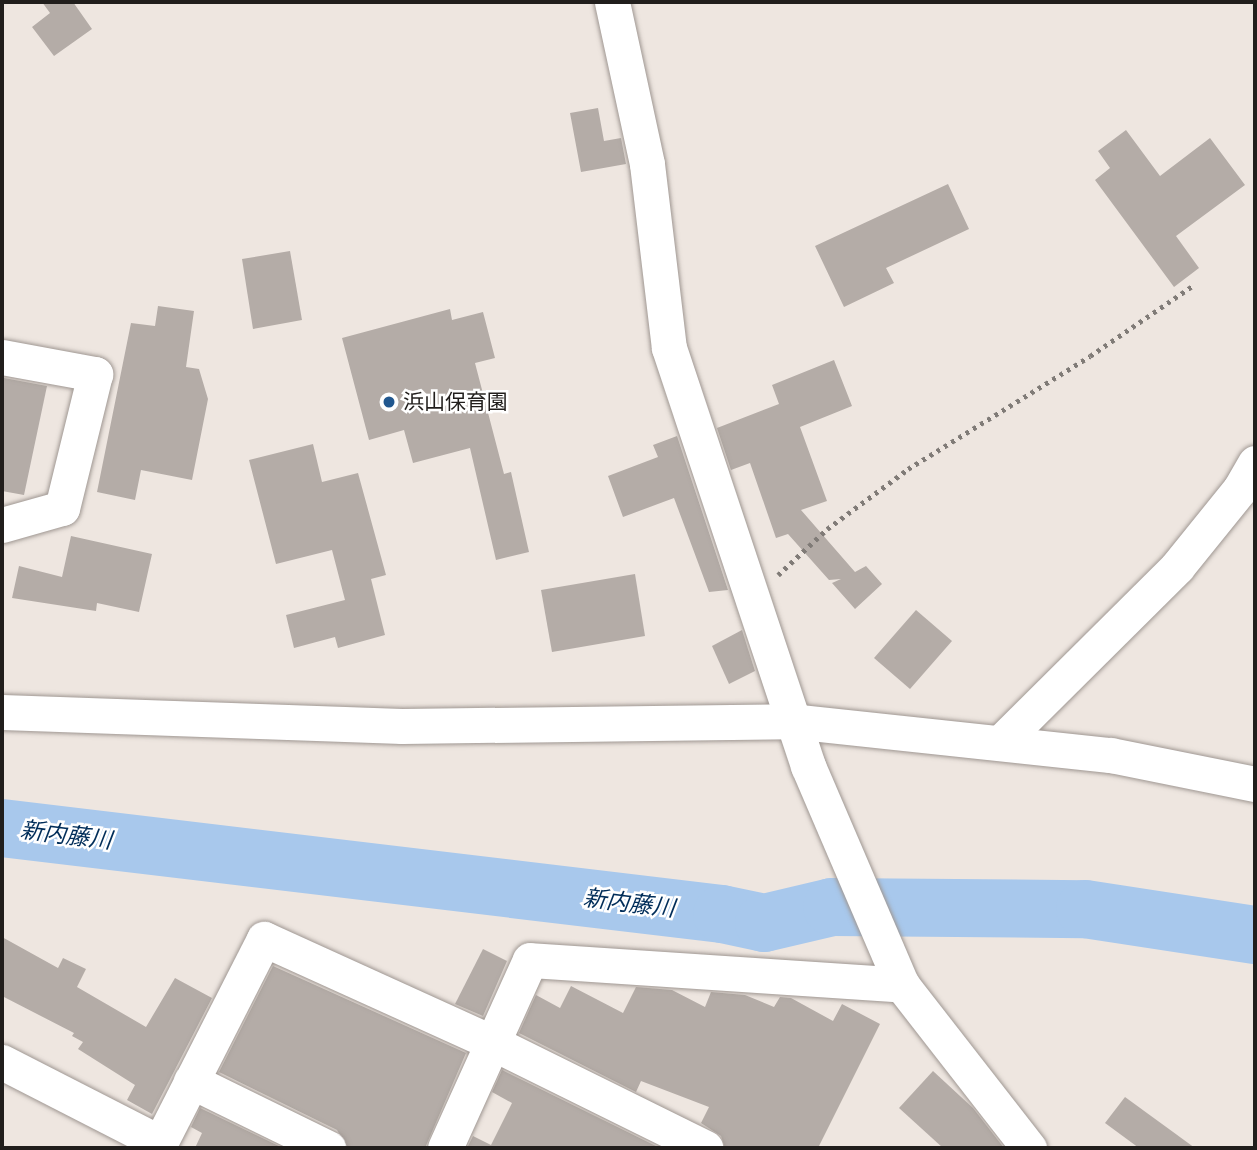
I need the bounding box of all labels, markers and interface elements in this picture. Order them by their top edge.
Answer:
place label: 浜山保育園 [403,389,508,415]
marker: 浜山保育園 [381,394,397,410]
water label: 新内藤川 [19,816,113,854]
water label: 新内藤川 [582,884,676,922]

